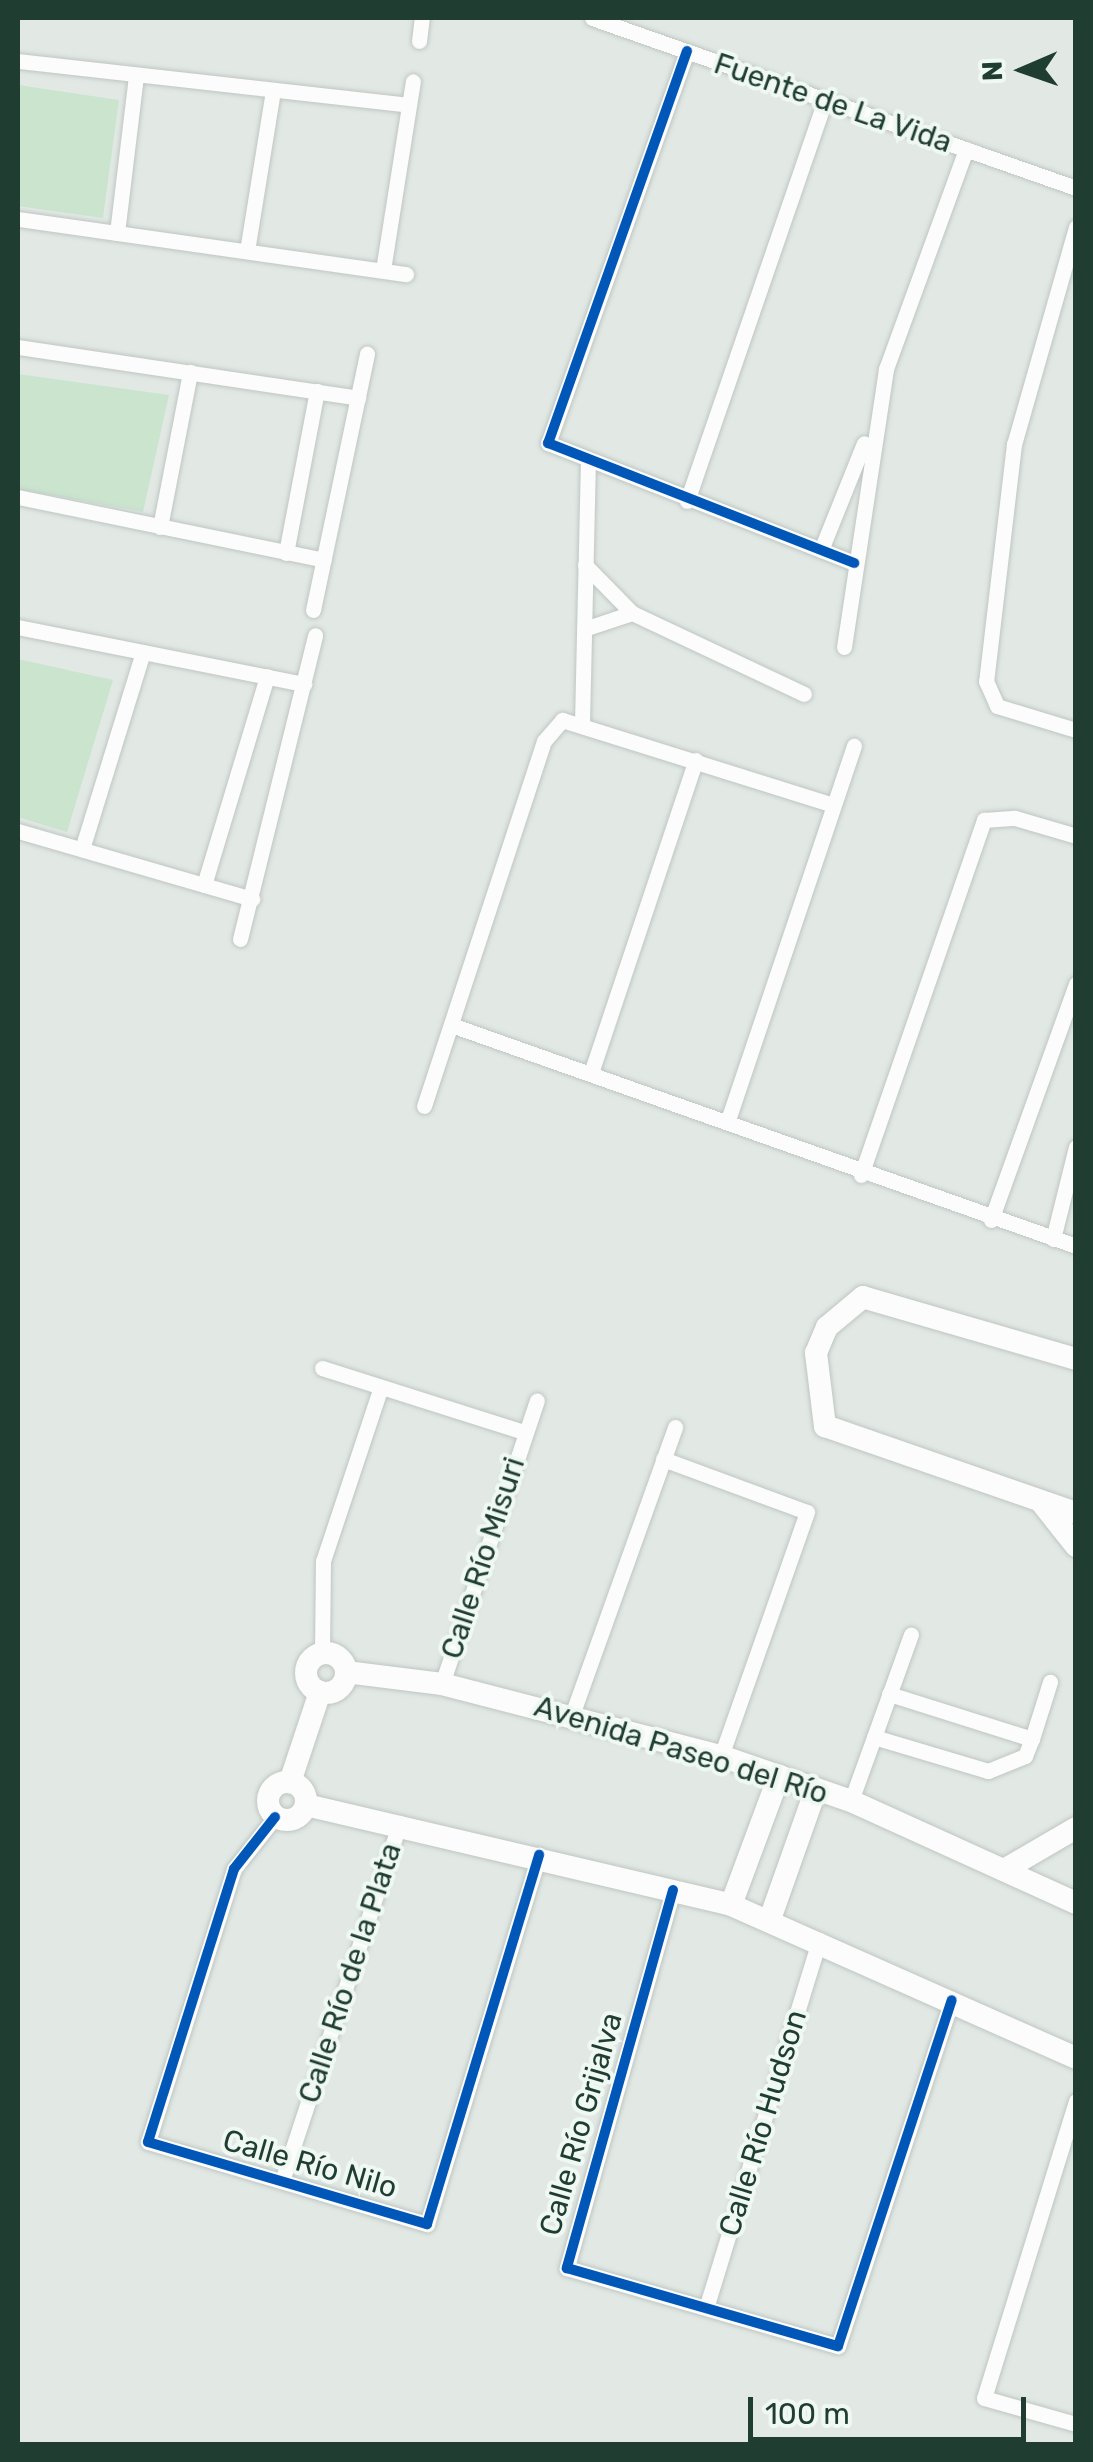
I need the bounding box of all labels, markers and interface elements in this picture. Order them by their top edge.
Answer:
north arrow [973,20,1073,120]
street label: Fuente de La Vida [709,45,957,161]
text: N [976,60,1009,82]
street label: Calle Río Misuri [433,1453,533,1663]
street label: Avenida Paseo del Río [530,1688,832,1812]
street label: Calle Río de la Plata [291,1838,409,2108]
street label: Calle Río Hudson [711,2005,815,2241]
street label: Calle Río Grijalva [532,2009,630,2239]
street label: Calle Río Nilo [219,2122,401,2206]
scale bar [753,2377,1030,2439]
text: 100 m [765,2396,850,2432]

